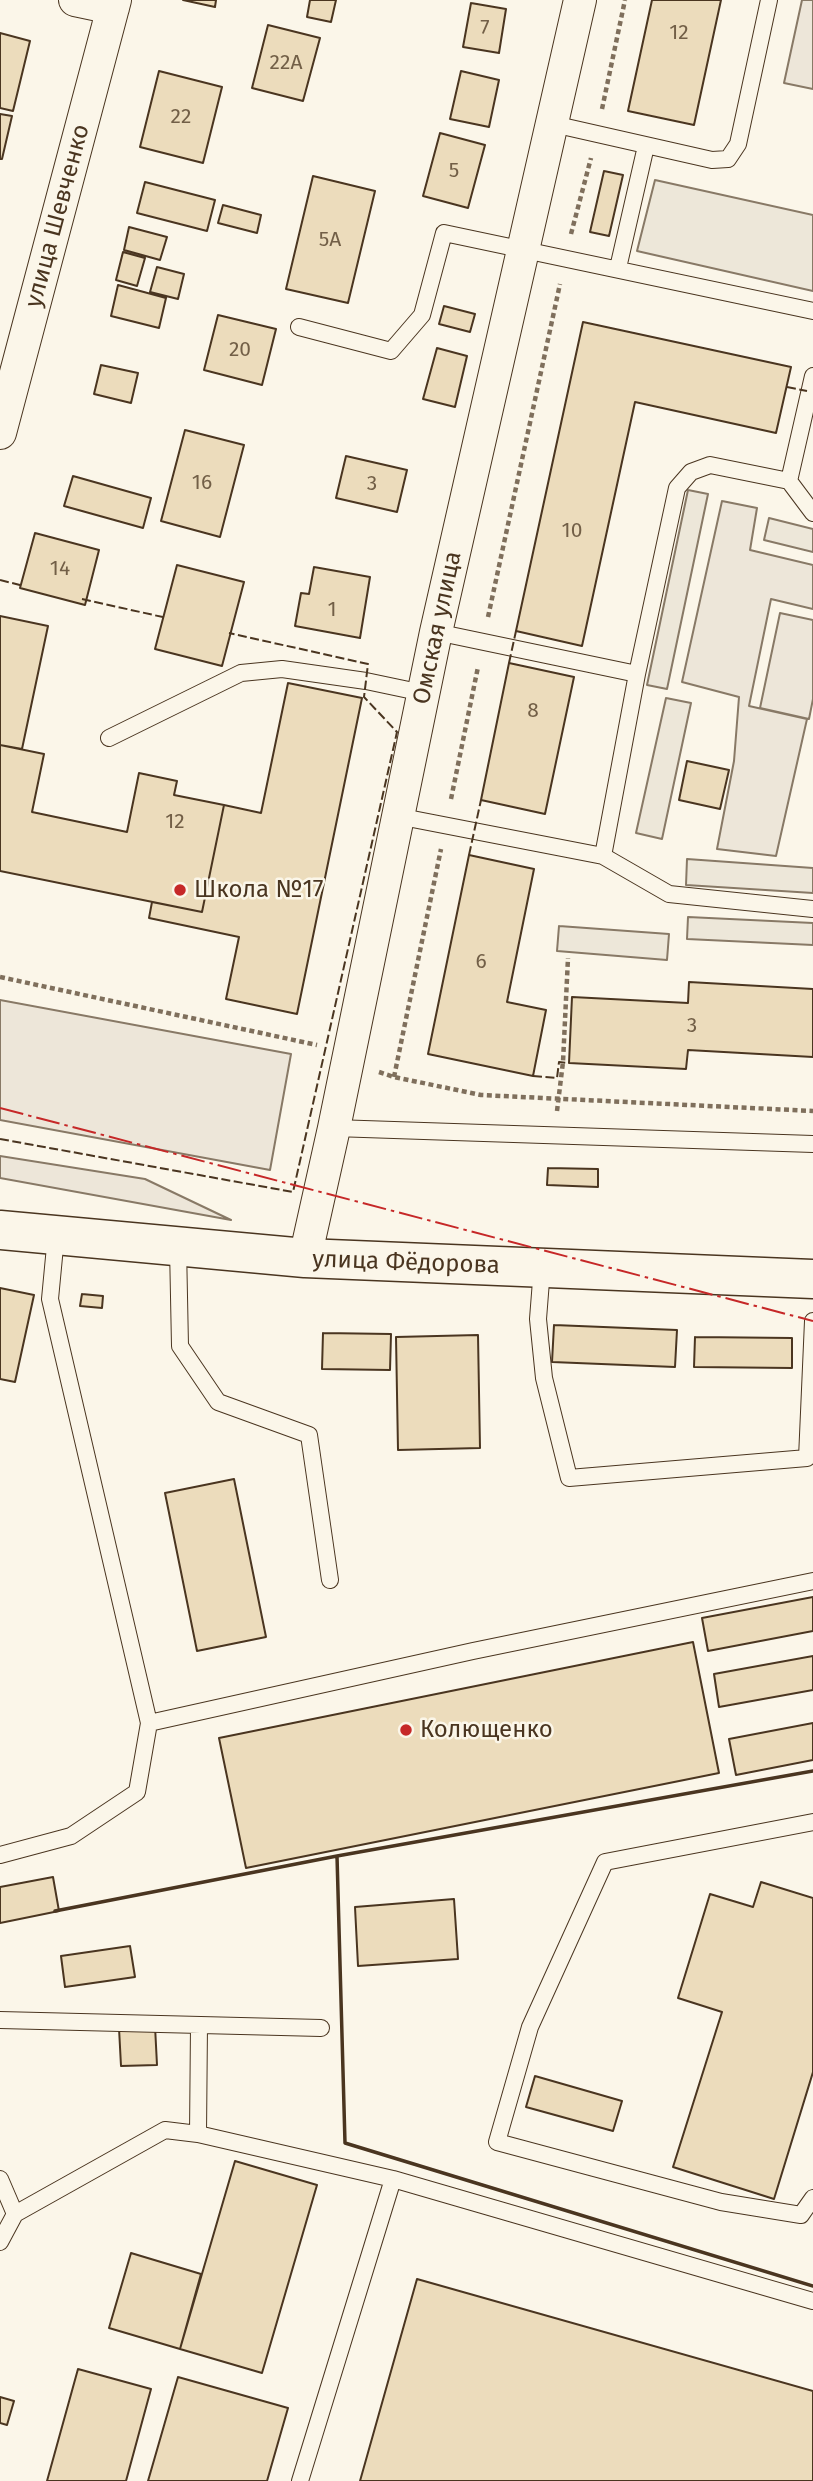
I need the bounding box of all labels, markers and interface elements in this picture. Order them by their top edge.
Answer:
house number: 7 [480,15,490,41]
house number: 12 [669,20,689,46]
house number: 22А [270,50,302,76]
house number: 22 [171,104,191,130]
street label: улица Шевченко [20,121,96,311]
house number: 5 [449,158,459,184]
house number: 5А [319,227,341,253]
house number: 20 [229,337,251,363]
house number: 16 [192,470,212,496]
house number: 3 [367,471,377,497]
house number: 10 [562,518,582,544]
street label: Омская улица [408,549,468,707]
house number: 14 [50,556,70,582]
house number: 1 [327,597,337,623]
house number: 8 [527,698,539,724]
house number: 12 [165,809,185,835]
place label: Школа №17 [194,876,323,904]
marker: Школа №17 [172,882,188,898]
house number: 6 [475,949,487,975]
house number: 3 [687,1013,697,1039]
street label: улица Фёдорова [312,1245,500,1281]
place label: Колющенко [420,1716,553,1744]
marker: Колющенко [398,1722,414,1738]

